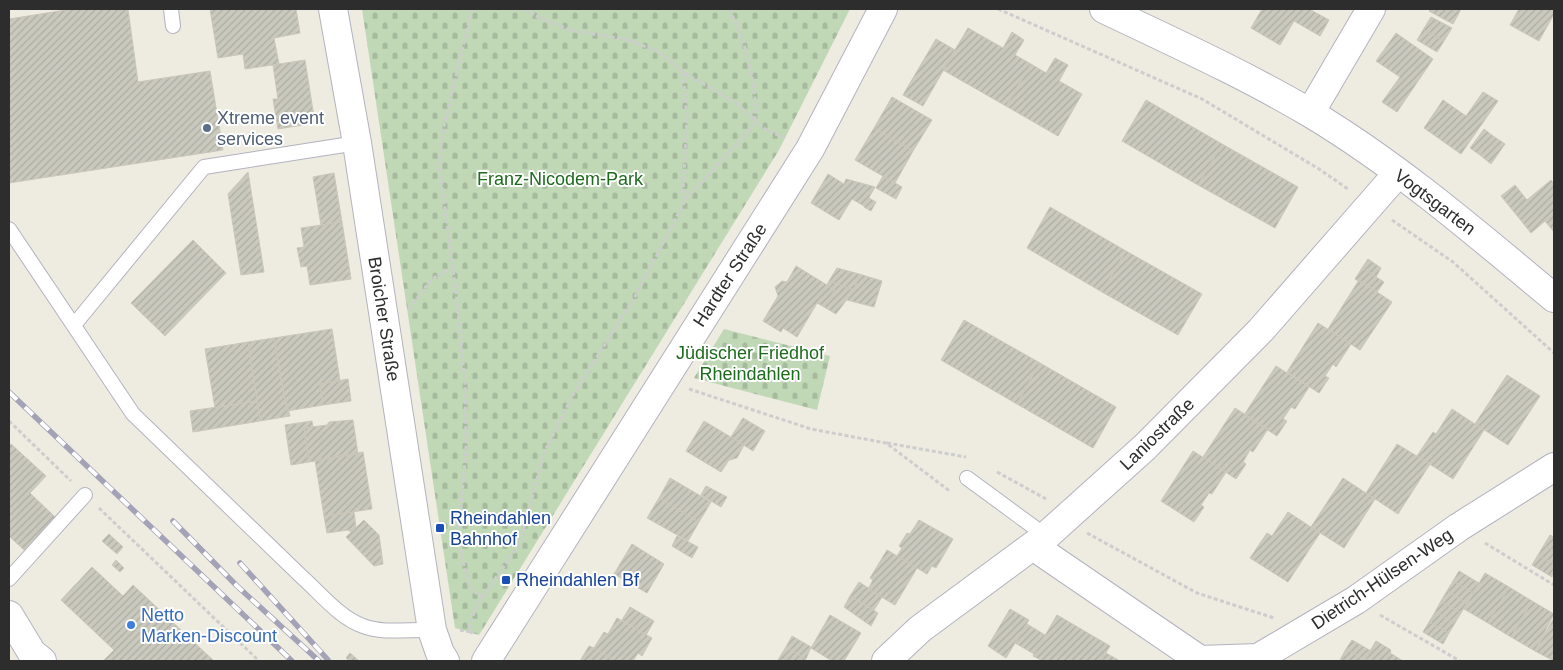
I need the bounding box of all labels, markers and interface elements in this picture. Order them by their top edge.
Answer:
place label: Xtreme event services [217,108,324,149]
marker: Xtreme event services [201,122,213,134]
street label: Vogtsgarten [1391,165,1479,239]
park label: Franz-Nicodem-Park [477,169,644,189]
street label: Hardter Straße [689,220,771,330]
street label: Broicher Straße [364,255,404,383]
park label: Jüdischer Friedhof Rheindahlen [676,343,825,384]
street label: Laniostraße [1116,394,1198,474]
place label: Rheindahlen Bahnhof [450,508,551,549]
marker: Rheindahlen Bahnhof [434,522,446,534]
street label: Dietrich-Hülsen-Weg [1308,524,1456,634]
place label: Rheindahlen Bf [516,570,640,590]
marker: Rheindahlen Bf [500,574,512,586]
place label: Netto Marken-Discount [141,605,277,646]
marker: Netto Marken-Discount [125,619,137,631]

